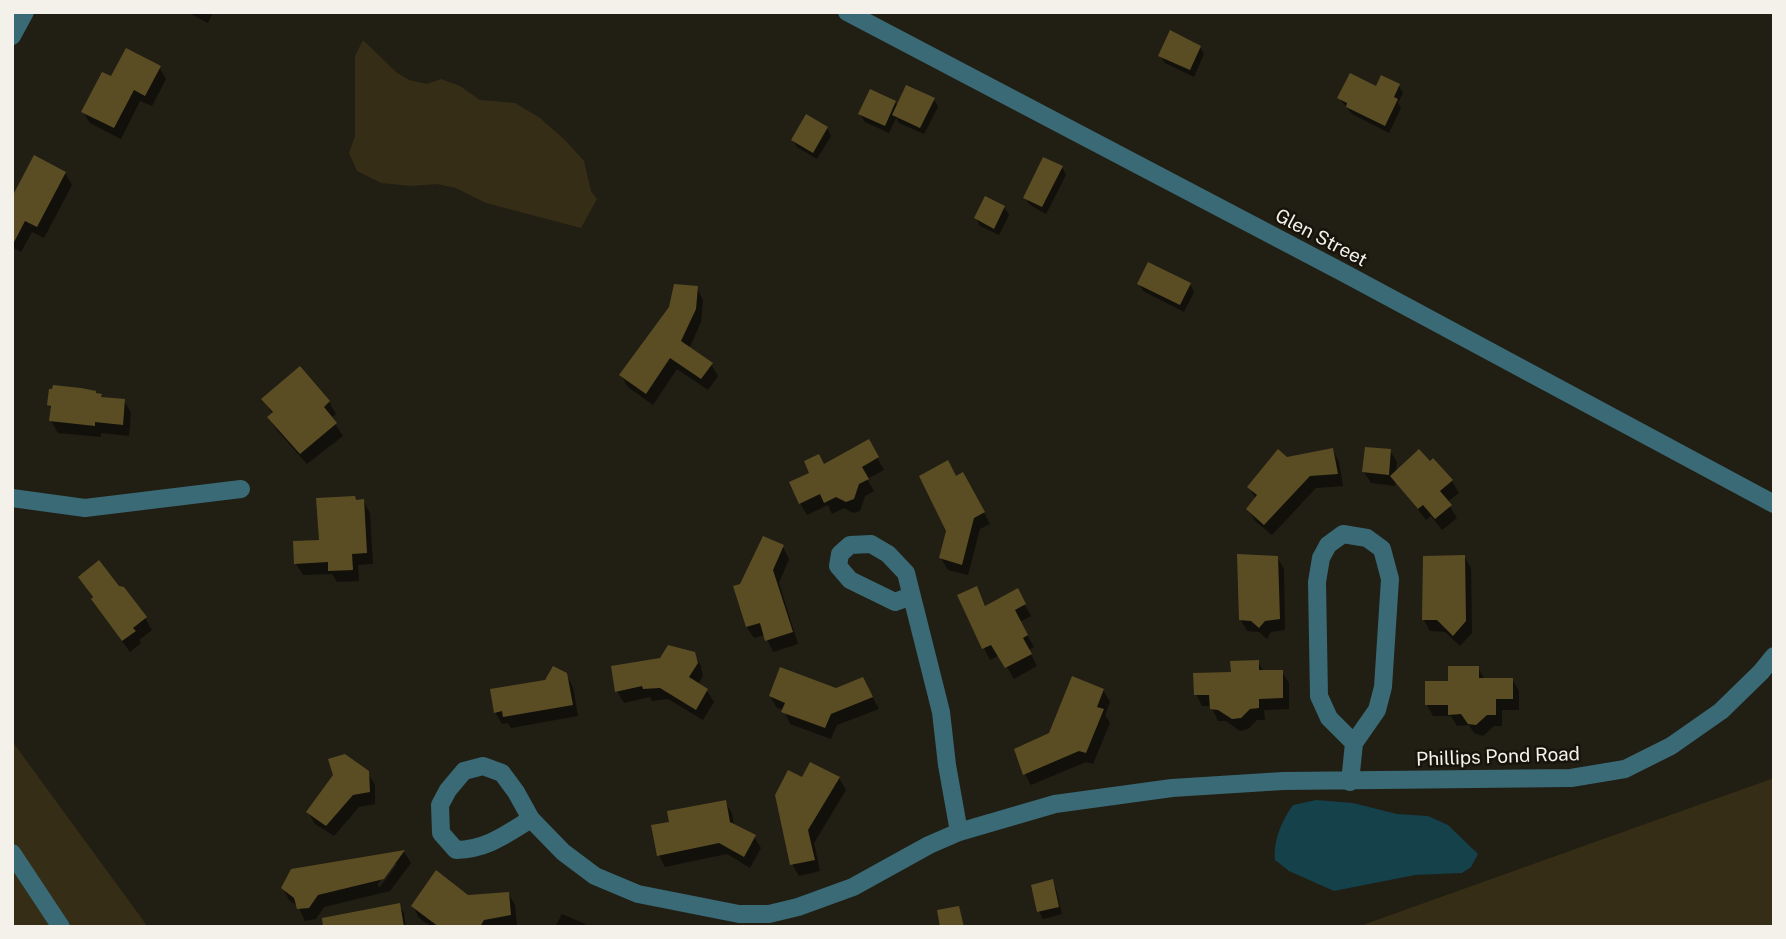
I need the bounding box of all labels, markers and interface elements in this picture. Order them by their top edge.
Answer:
street label: Glen Street [1271,204,1371,272]
street label: Phillips Pond Road [1416,743,1580,771]

